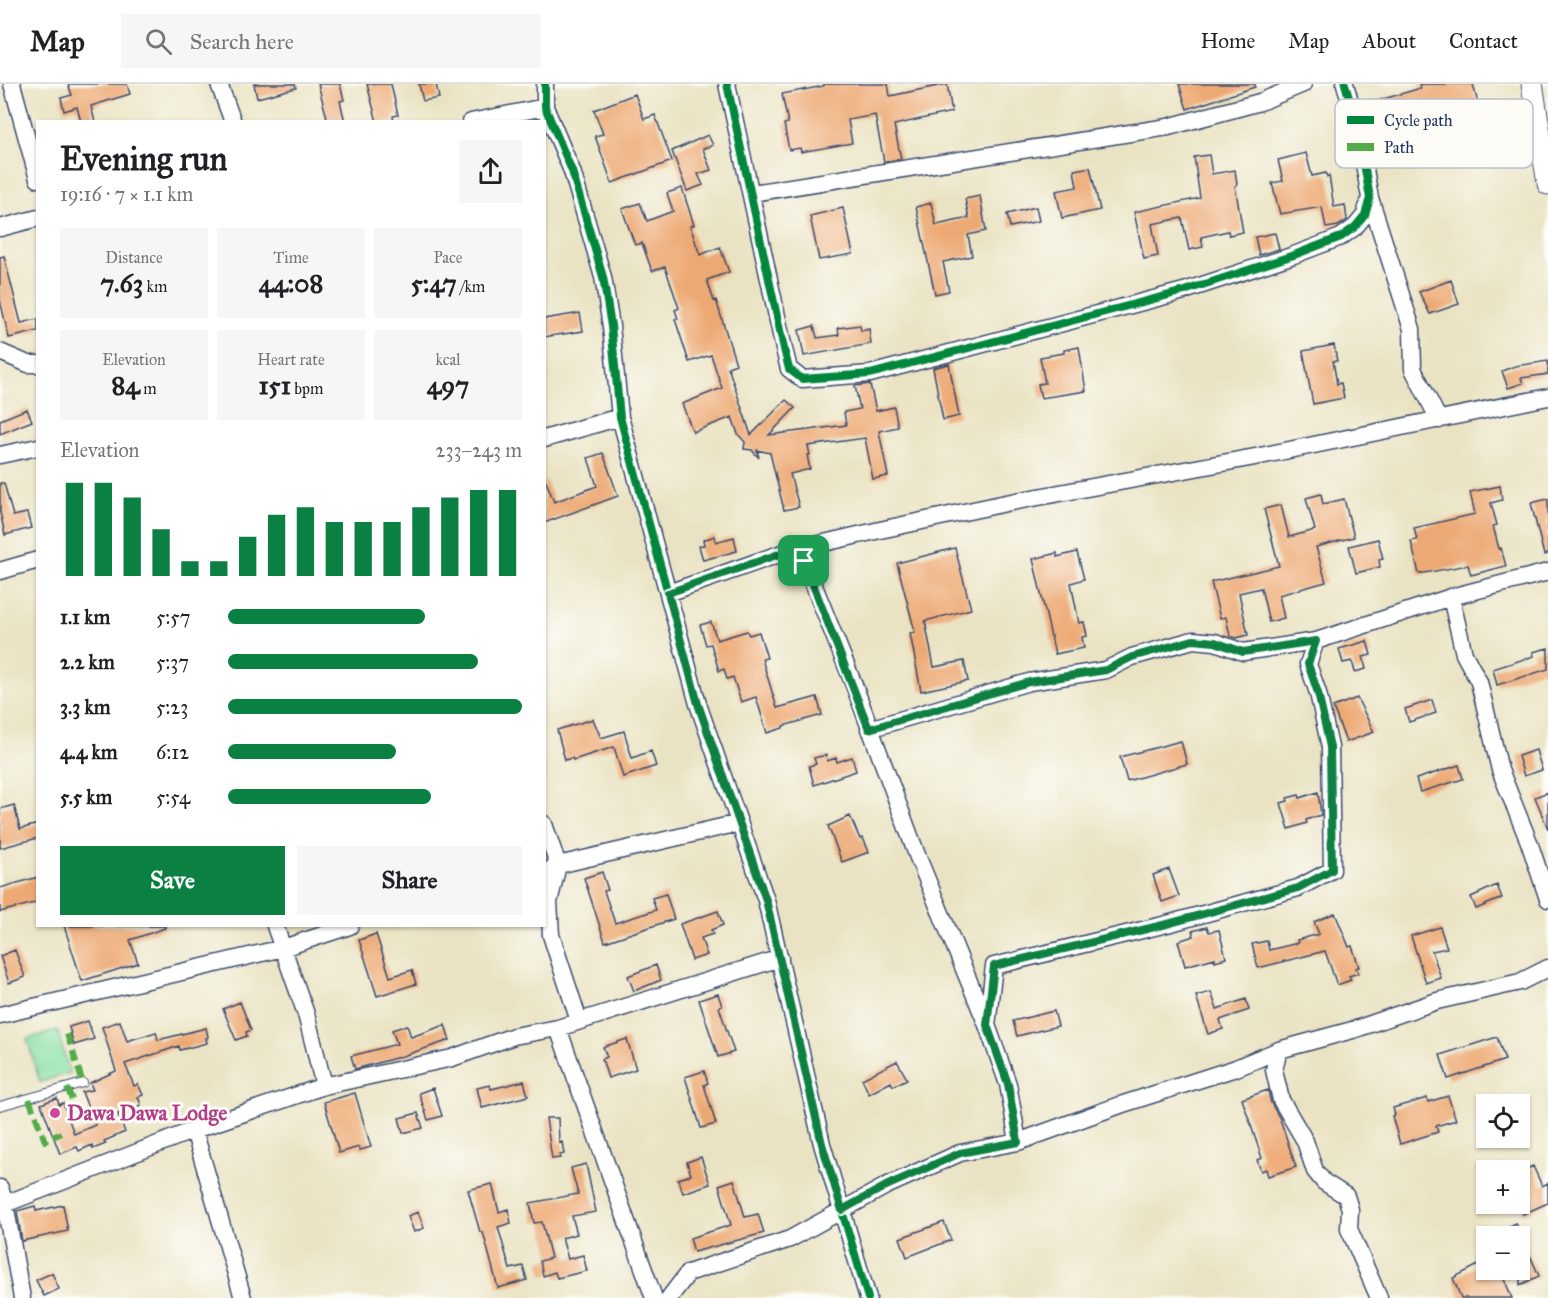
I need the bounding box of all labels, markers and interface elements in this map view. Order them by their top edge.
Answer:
search box [121,14,541,68]
text: Map [30,24,85,59]
icon: search [142,25,175,58]
text: Search here [190,28,294,55]
text: Home [1200,28,1255,54]
text: Map [1288,28,1329,54]
text: About [1362,28,1416,54]
text: Contact [1449,28,1518,54]
legend [1335,99,1533,168]
text: Cycle path [1384,111,1453,130]
text: Path [1384,138,1414,157]
text: Evening run [60,139,227,179]
button: share [459,140,522,203]
text: 19:16 · 7 × 1.1 km [60,182,193,206]
text: Distance [105,248,163,267]
text: Time [273,248,309,267]
text: Pace [433,248,463,267]
text: 7.63 [100,267,143,299]
text: 44:08 [259,267,323,299]
text: 5:47 [411,267,457,299]
text: km [143,277,168,296]
text: /km [457,277,485,296]
text: Elevation [102,350,166,369]
text: Heart rate [257,350,325,369]
text: kcal [435,350,461,369]
text: 84 [111,369,140,401]
text: 151 [258,369,291,401]
text: 497 [427,369,469,401]
text: m [140,379,157,398]
text: bpm [291,379,324,398]
text: Elevation [60,438,139,462]
text: 233–243 m [436,438,522,462]
pin [778,535,829,586]
icon: arrive [787,544,820,577]
text: 1.1 km [60,605,110,629]
text: 5:57 [156,605,190,629]
text: 2.2 km [60,650,115,674]
text: 5:37 [156,650,189,674]
text: 3.3 km [60,695,111,719]
text: 5:23 [156,695,188,719]
text: 4.4 km [60,740,118,764]
text: 6:12 [156,740,189,764]
text: 5.5 km [60,785,112,809]
text: 5:54 [156,785,190,809]
button: Save [60,846,285,915]
button: Share [297,846,522,915]
map controls [1476,1094,1530,1280]
button: locate [1476,1094,1530,1148]
place label: Dawa Dawa Lodge [67,1100,227,1126]
marker: Dawa Dawa Lodge [48,1106,62,1120]
button: + [1476,1160,1530,1214]
button: − [1476,1226,1530,1280]

